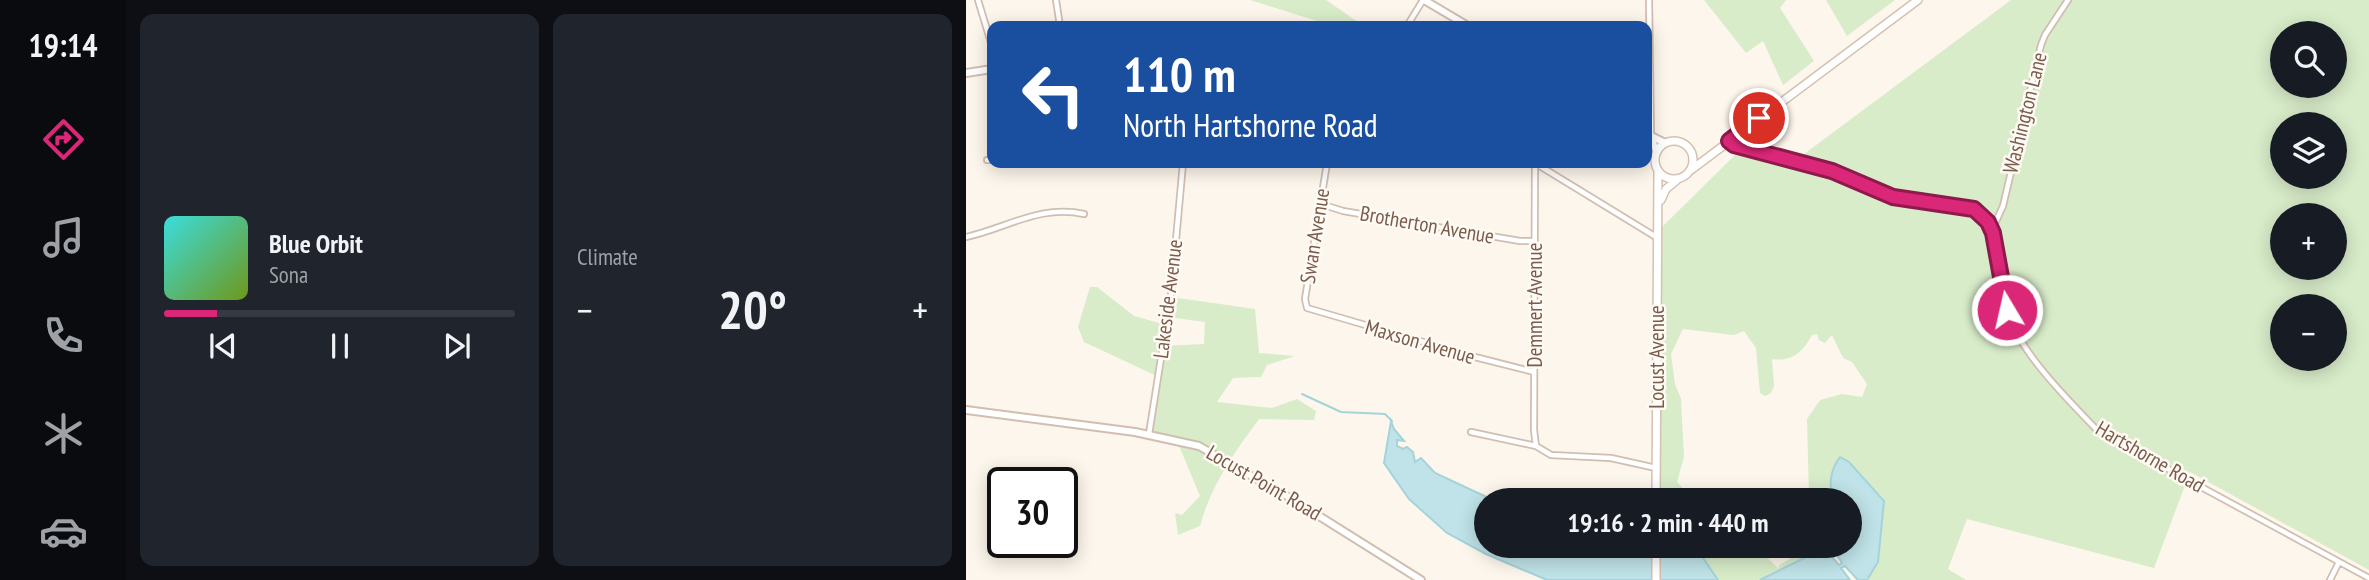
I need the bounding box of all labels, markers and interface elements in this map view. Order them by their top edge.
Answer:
map controls [2270,21,2347,371]
button: search [2270,21,2347,98]
text: 19:14 [28,24,98,66]
text: 110 m [1123,42,1236,106]
icon: left [1008,49,1099,140]
street label: Washington Lane [1996,49,2053,176]
pin [1729,88,1789,148]
icon: arrive [1740,99,1778,137]
text: North Hartshorne Road [1123,104,1378,146]
button: layers [2270,112,2347,189]
icon: directions [39,115,88,164]
street label: Swan Avenue [1294,186,1335,285]
street label: Brotherton Avenue [1358,199,1496,250]
button: + [2270,203,2347,280]
icon: music [39,213,88,262]
text: Blue Orbit [269,227,363,260]
street label: Lakeside Avenue [1147,238,1188,360]
text: Climate [577,242,638,271]
street label: Demmert Avenue [1521,243,1548,367]
text: Sona [269,260,308,289]
position arrow [1970,273,2044,347]
text: 20° [718,276,787,343]
text: − [577,285,593,334]
text: + [912,285,928,334]
button: − [2270,294,2347,371]
street label: Locust Avenue [1643,305,1670,409]
icon: phone [39,311,88,360]
street label: Maxson Avenue [1362,313,1478,370]
icon: previous [204,327,242,365]
icon: pause [321,327,359,365]
icon: next [438,327,476,365]
icon: climate [39,409,88,458]
street label: Hartshorne Road [2091,415,2209,499]
street label: Locust Point Road [1202,439,1327,526]
speed limit sign: 30 [987,467,1078,558]
text: 19:16 · 2 min · 440 m [1568,506,1768,539]
icon: car [39,507,88,556]

